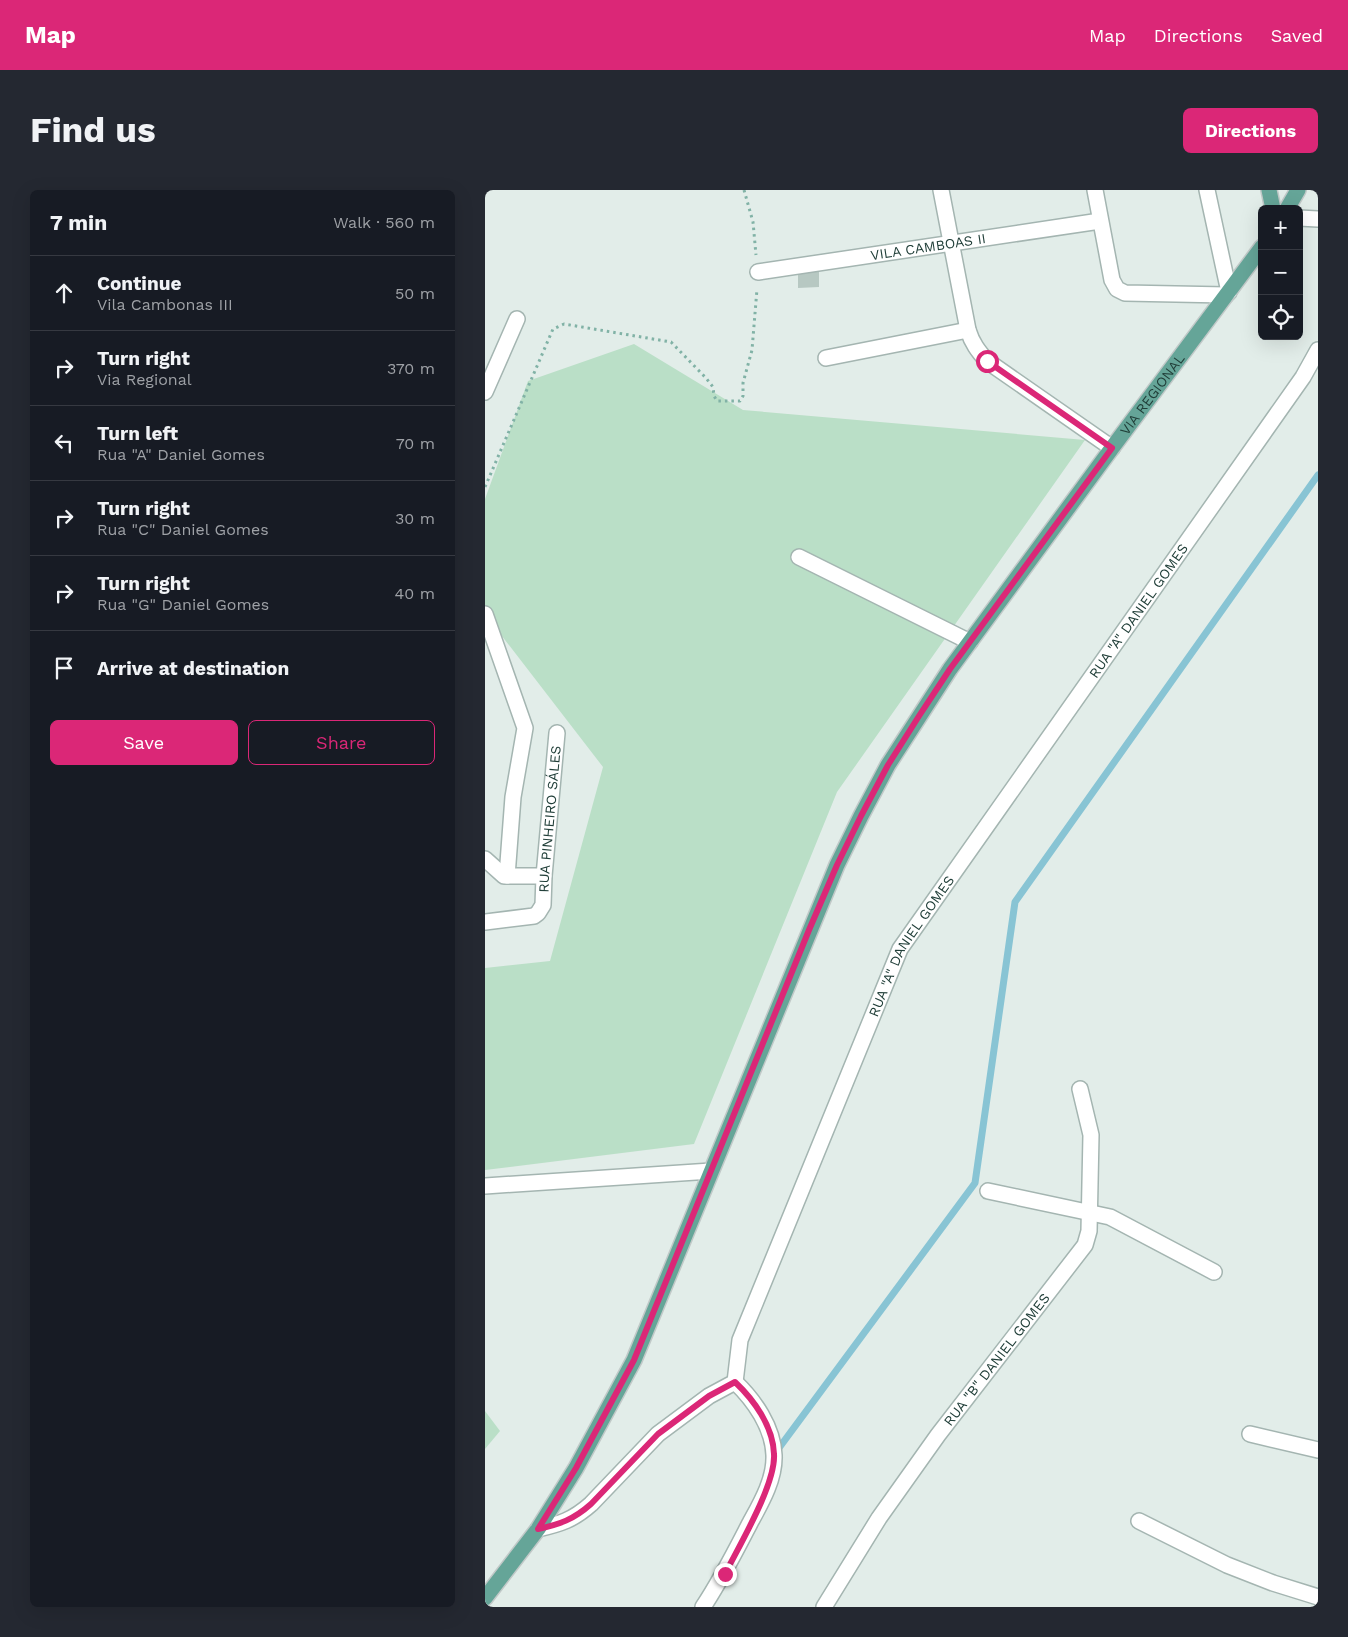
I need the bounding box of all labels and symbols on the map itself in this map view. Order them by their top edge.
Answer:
street label: VILA CAMBOAS II [869,230,987,263]
route start [976,350,999,373]
street label: VIA REGIONAL [1117,351,1188,438]
street label: RUA "A" DANIEL GOMES [1086,540,1191,681]
street label: RUA PINHEIRO SÁLES [535,745,564,893]
street label: RUA "A" DANIEL GOMES [865,872,957,1019]
street label: RUA "B" DANIEL GOMES [940,1290,1053,1429]
route end [714,1563,737,1586]

